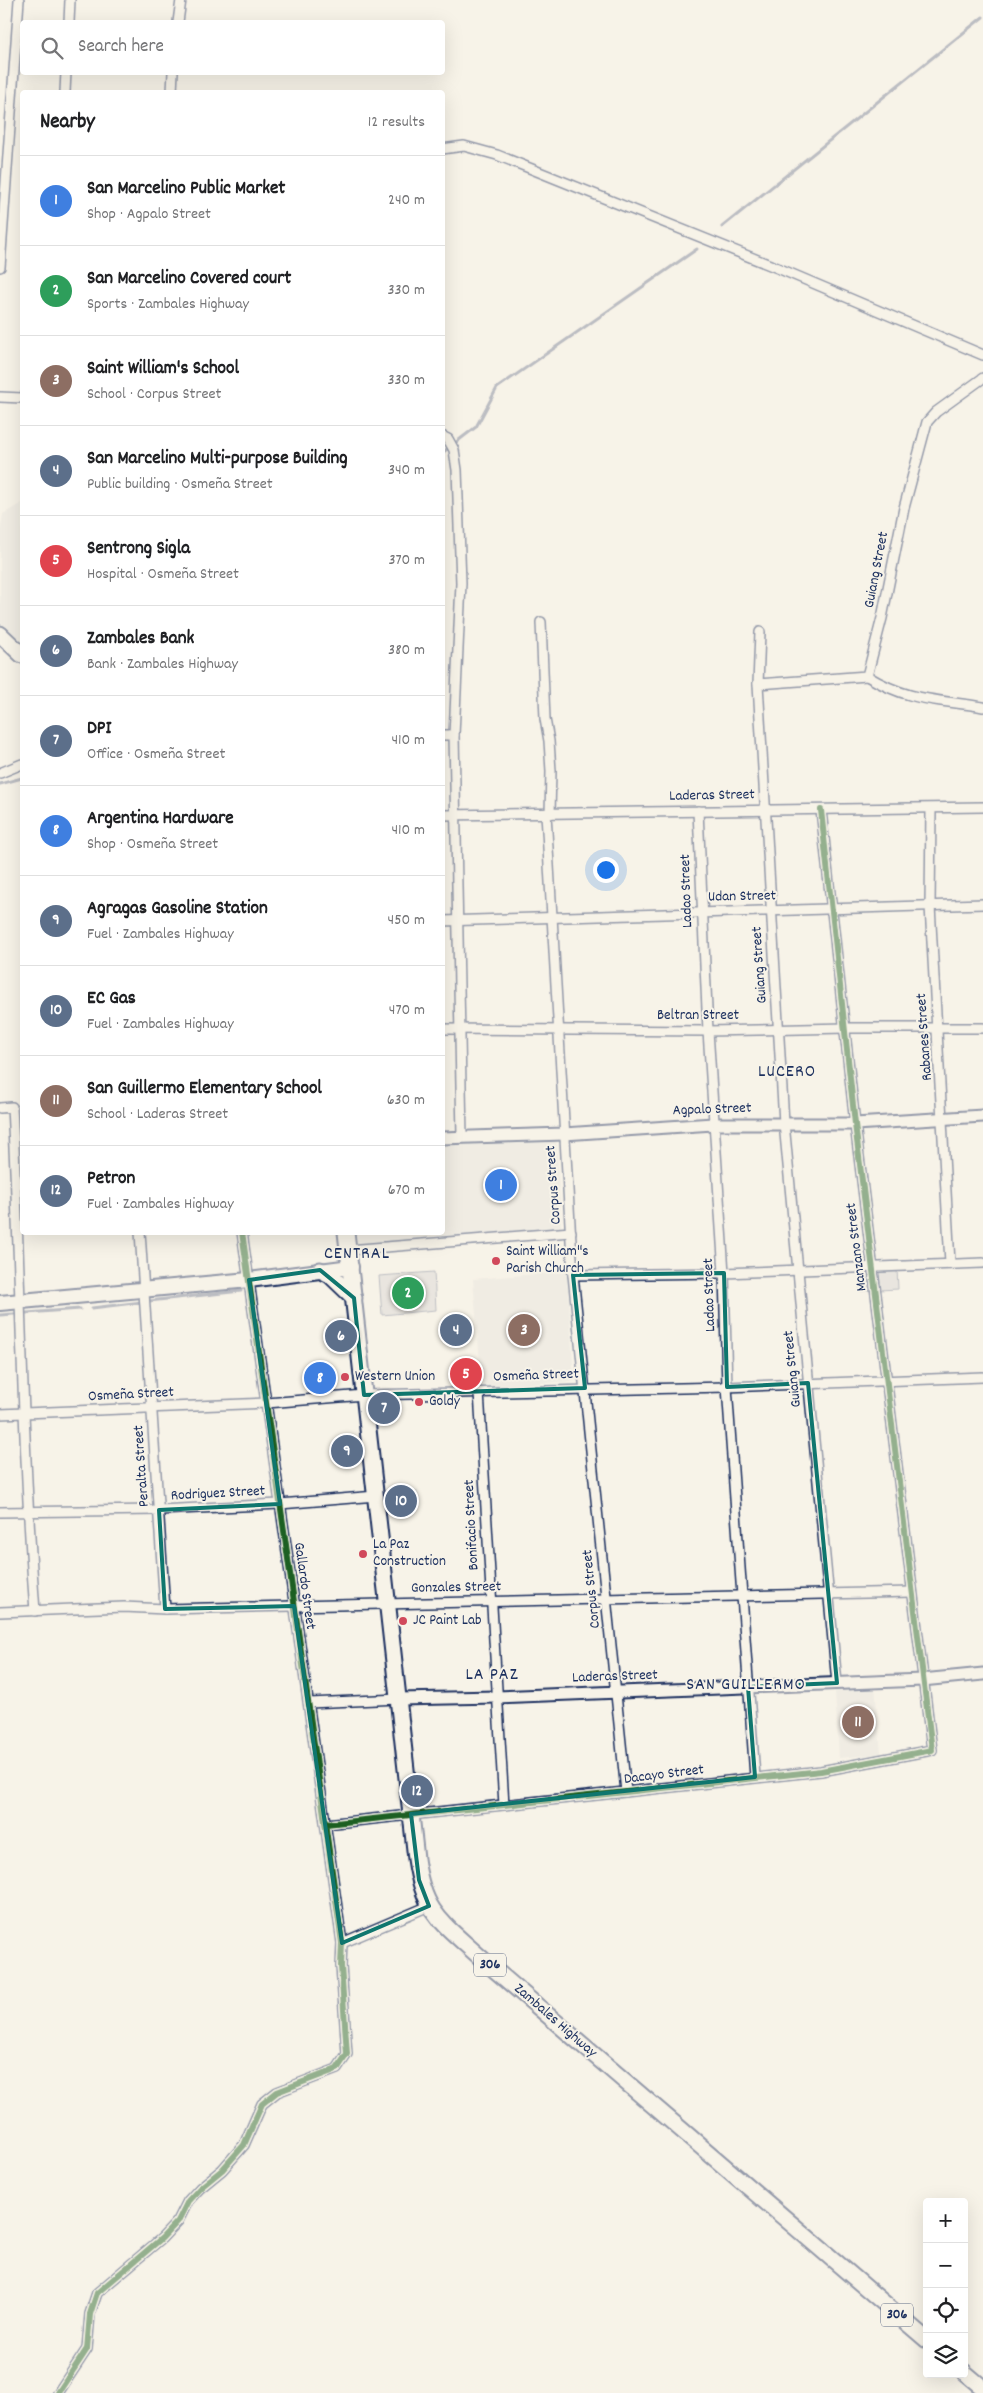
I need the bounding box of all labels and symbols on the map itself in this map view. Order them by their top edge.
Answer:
street label: Guiang Street [859,530,895,610]
street label: Laderas Street [669,784,755,808]
street label: Ladao Street [675,853,699,928]
your location [593,857,619,883]
street label: Udan Street [708,885,777,909]
street label: Guiang Street [746,925,774,1004]
street label: Rabanes Street [911,992,939,1081]
street label: Beltran Street [657,1005,740,1027]
district label: LUCERO [758,1060,816,1085]
street label: Agpalo Street [672,1098,752,1122]
street label: Corpus Street [540,1144,568,1225]
pin: 1 [485,1166,517,1204]
street label: Manzano Street [841,1201,873,1293]
place label: Saint William"s Parish Church [506,1241,589,1280]
district label: CENTRAL [324,1242,390,1267]
marker: Saint William"s Parish Church [490,1255,502,1267]
street label: Ladao Street [698,1257,722,1332]
pin: 2 [392,1274,424,1312]
pin: 4 [440,1311,472,1349]
pin: 3 [508,1311,540,1349]
pin: 6 [325,1317,357,1355]
street label: Guiang Street [778,1329,808,1409]
pin: 5 [450,1355,482,1393]
pin: 8 [304,1359,336,1397]
street label: Osmeña Street [493,1363,580,1388]
place label: Western Union [355,1366,435,1388]
marker: Western Union [339,1371,351,1383]
street label: Osmeña Street [88,1382,175,1408]
pin: 7 [368,1389,400,1427]
place label: Goldy [429,1391,461,1413]
marker: Goldy [413,1396,425,1408]
street label: Peralta Street [128,1424,156,1508]
pin: 9 [331,1432,363,1470]
street label: Bonifacio Street [459,1478,485,1571]
street label: Rodriguez Street [170,1481,266,1507]
pin: 10 [385,1482,417,1520]
place label: La Paz Construction [373,1534,446,1573]
street label: Gallardo Street [287,1541,321,1632]
marker: La Paz Construction [357,1548,369,1560]
street label: Corpus Street [577,1548,607,1630]
street label: Gonzales Street [411,1576,502,1600]
place label: JC Paint Lab [413,1610,481,1632]
marker: JC Paint Lab [397,1615,409,1627]
district label: LA PAZ [465,1663,519,1688]
street label: Laderas Street [572,1664,659,1689]
district label: SAN GUILLERMO [686,1673,806,1698]
pin: 11 [842,1703,874,1741]
street label: Dacayo Street [623,1759,706,1791]
pin: 12 [401,1772,433,1810]
road number: 306 [474,1954,506,1976]
street label: Zambales Highway [509,1979,602,2064]
road number: 306 [881,2304,913,2326]

